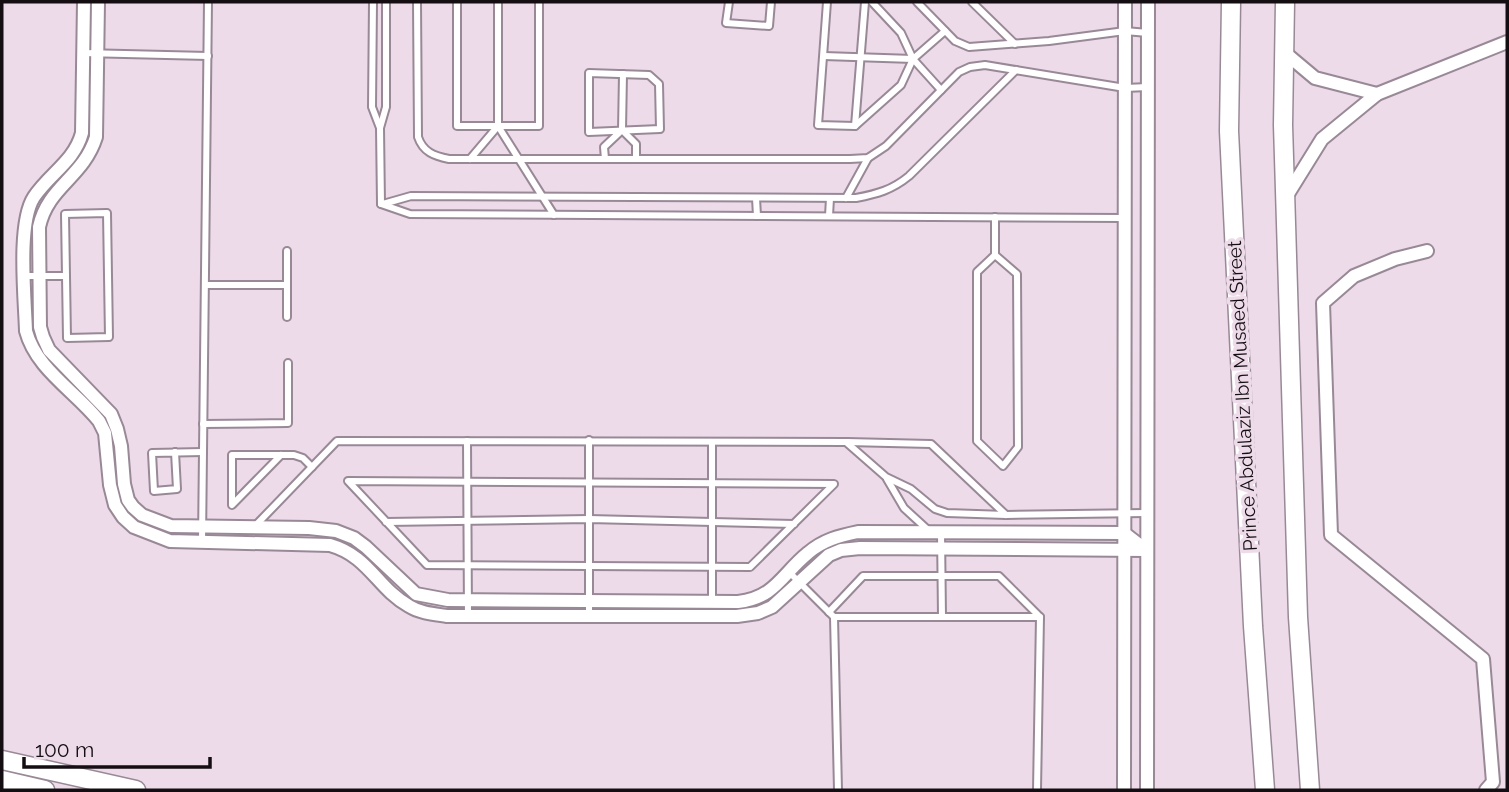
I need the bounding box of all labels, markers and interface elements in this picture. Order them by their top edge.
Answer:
street label: Prince Abdulaziz Ibn Musaed Street [1223,240,1261,552]
scale bar [24,726,210,770]
text: 100 m [35,737,94,762]

